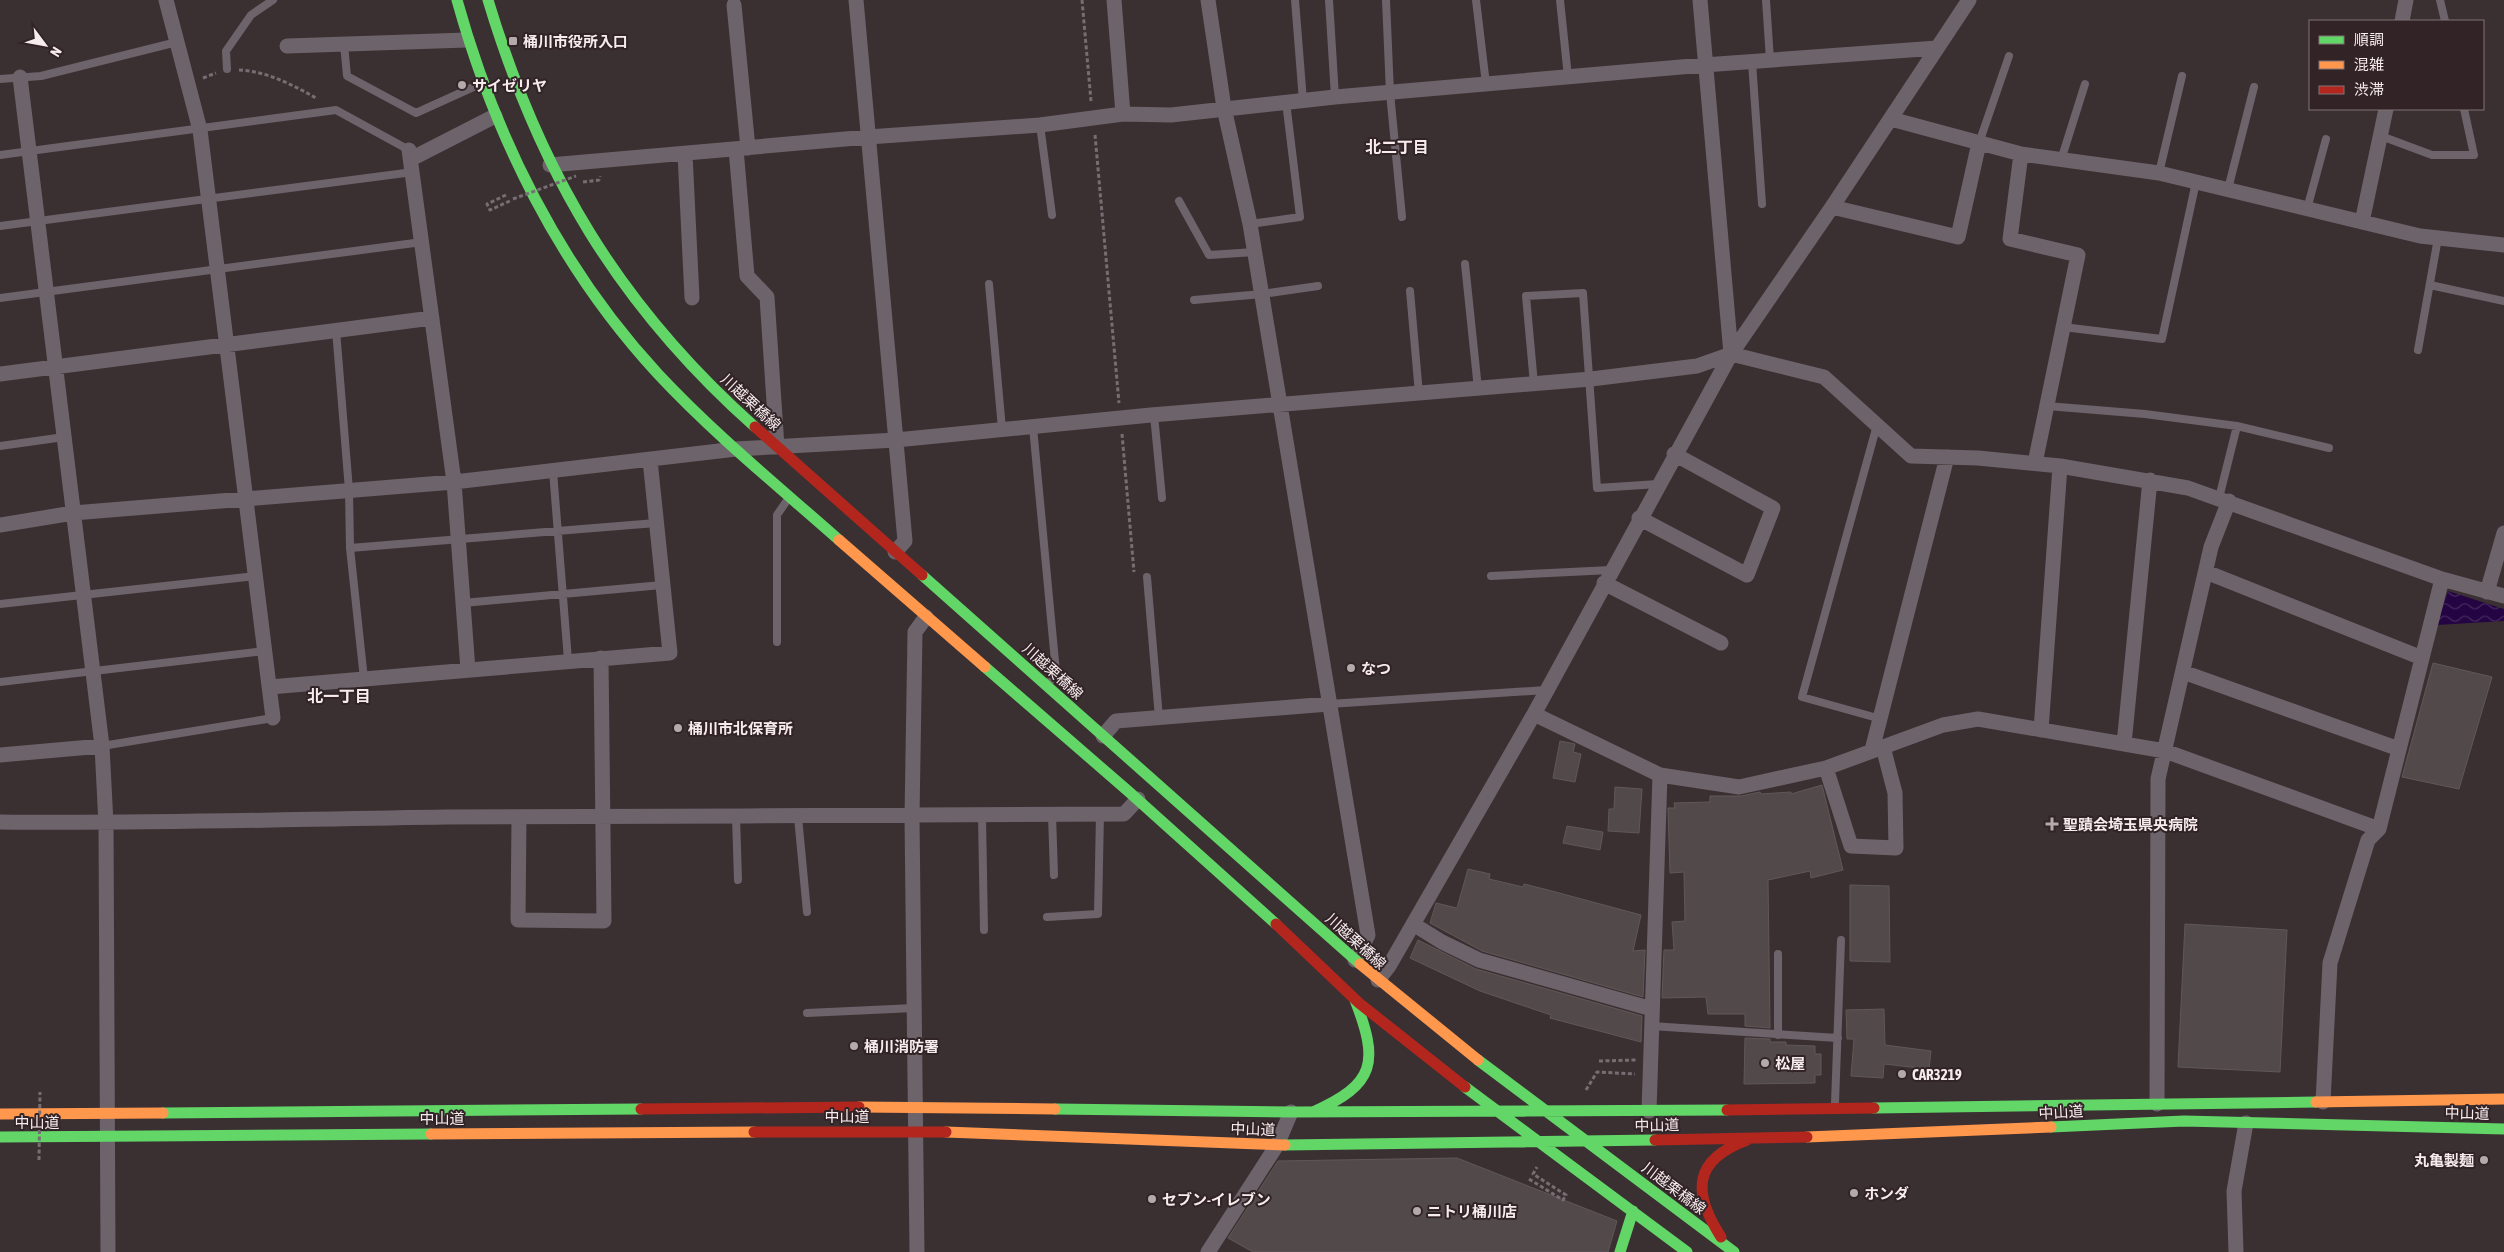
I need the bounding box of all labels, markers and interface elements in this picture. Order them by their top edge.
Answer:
north arrow [20,20,70,70]
legend [2309,20,2484,110]
text: 順調 [2354,31,2384,48]
place label: 桶川市役所入口 [523,33,628,50]
marker: 桶川市役所入口 [507,35,519,47]
text: N [47,44,65,60]
text: 混雑 [2354,56,2384,73]
place label: サイゼリヤ [472,77,547,94]
marker: サイゼリヤ [456,79,468,91]
text: 渋滞 [2354,81,2384,98]
district label: 北二丁目 [1365,138,1429,156]
street label: 川越栗橋線 [718,370,784,434]
street label: 川越栗橋線 [1019,640,1087,702]
place label: なつ [1361,660,1391,677]
marker: なつ [1345,662,1357,674]
district label: 北一丁目 [307,687,371,705]
place label: 桶川市北保育所 [688,720,793,737]
marker: 桶川市北保育所 [672,722,684,734]
place label: 聖蹟会埼玉県央病院 [2063,816,2198,833]
marker: 聖蹟会埼玉県央病院 [2045,817,2059,831]
street label: 川越栗橋線 [1322,910,1390,972]
place label: 桶川消防署 [864,1038,939,1055]
marker: 桶川消防署 [848,1040,860,1052]
place label: 松屋 [1775,1055,1805,1072]
marker: 松屋 [1759,1057,1771,1069]
place label: CAR3219 [1912,1066,1962,1083]
marker: CAR3219 [1896,1068,1908,1080]
street label: 中山道 [2038,1102,2084,1122]
street label: 中山道 [2444,1104,2490,1122]
street label: 中山道 [824,1108,870,1125]
street label: 中山道 [419,1110,465,1127]
street label: 中山道 [14,1114,60,1131]
street label: 中山道 [1634,1116,1680,1134]
street label: 中山道 [1230,1120,1276,1138]
place label: 丸亀製麺 [2414,1152,2474,1169]
marker: 丸亀製麺 [2478,1154,2490,1166]
street label: 川越栗橋線 [1639,1159,1709,1217]
place label: ホンダ [1864,1185,1909,1202]
marker: ホンダ [1848,1187,1860,1199]
place label: セブン-イレブン [1162,1191,1271,1208]
marker: セブン-イレブン [1146,1193,1158,1205]
place label: ニトリ桶川店 [1427,1203,1517,1220]
marker: ニトリ桶川店 [1411,1205,1423,1217]

